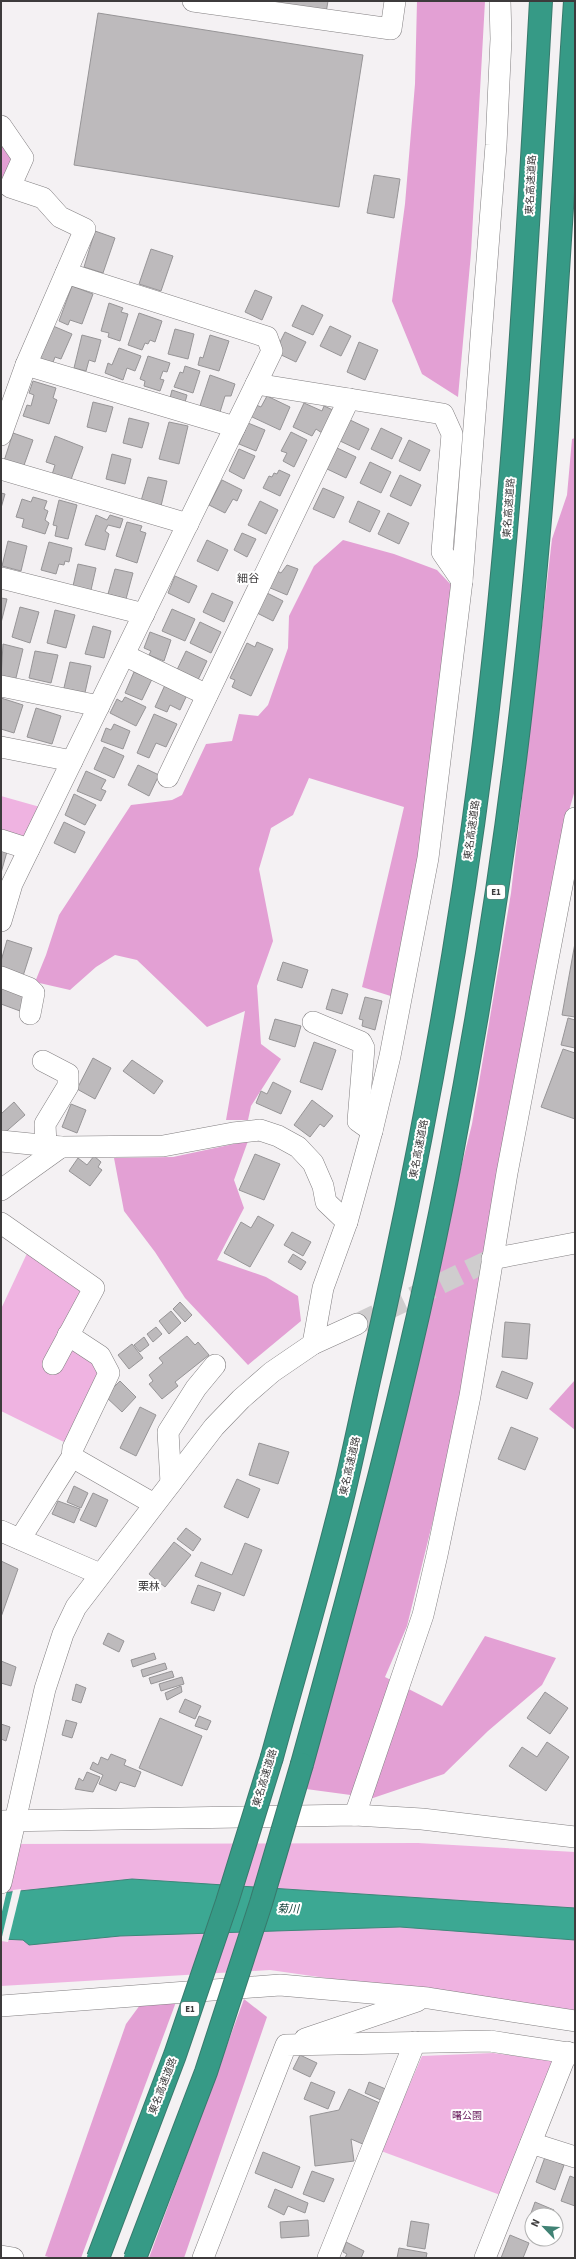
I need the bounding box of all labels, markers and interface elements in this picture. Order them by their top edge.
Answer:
street label: 東名高速道路 [522,155,540,215]
street label: 東名高速道路 [500,478,518,538]
district label: 細谷 [237,571,259,586]
street label: 東名高速道路 [461,799,483,861]
road number: E1 [487,885,505,899]
street label: 東名高速道路 [406,1118,432,1180]
street label: 東名高速道路 [336,1435,364,1497]
district label: 栗林 [138,1579,160,1594]
street label: 東名高速道路 [250,1747,280,1809]
water label: 菊川 [277,1901,300,1917]
road number: E1 [181,2002,199,2016]
street label: 東名高速道路 [146,2055,180,2117]
park label: 曙公園 [452,2109,482,2123]
north arrow [524,2207,564,2247]
text: N [527,2216,544,2229]

